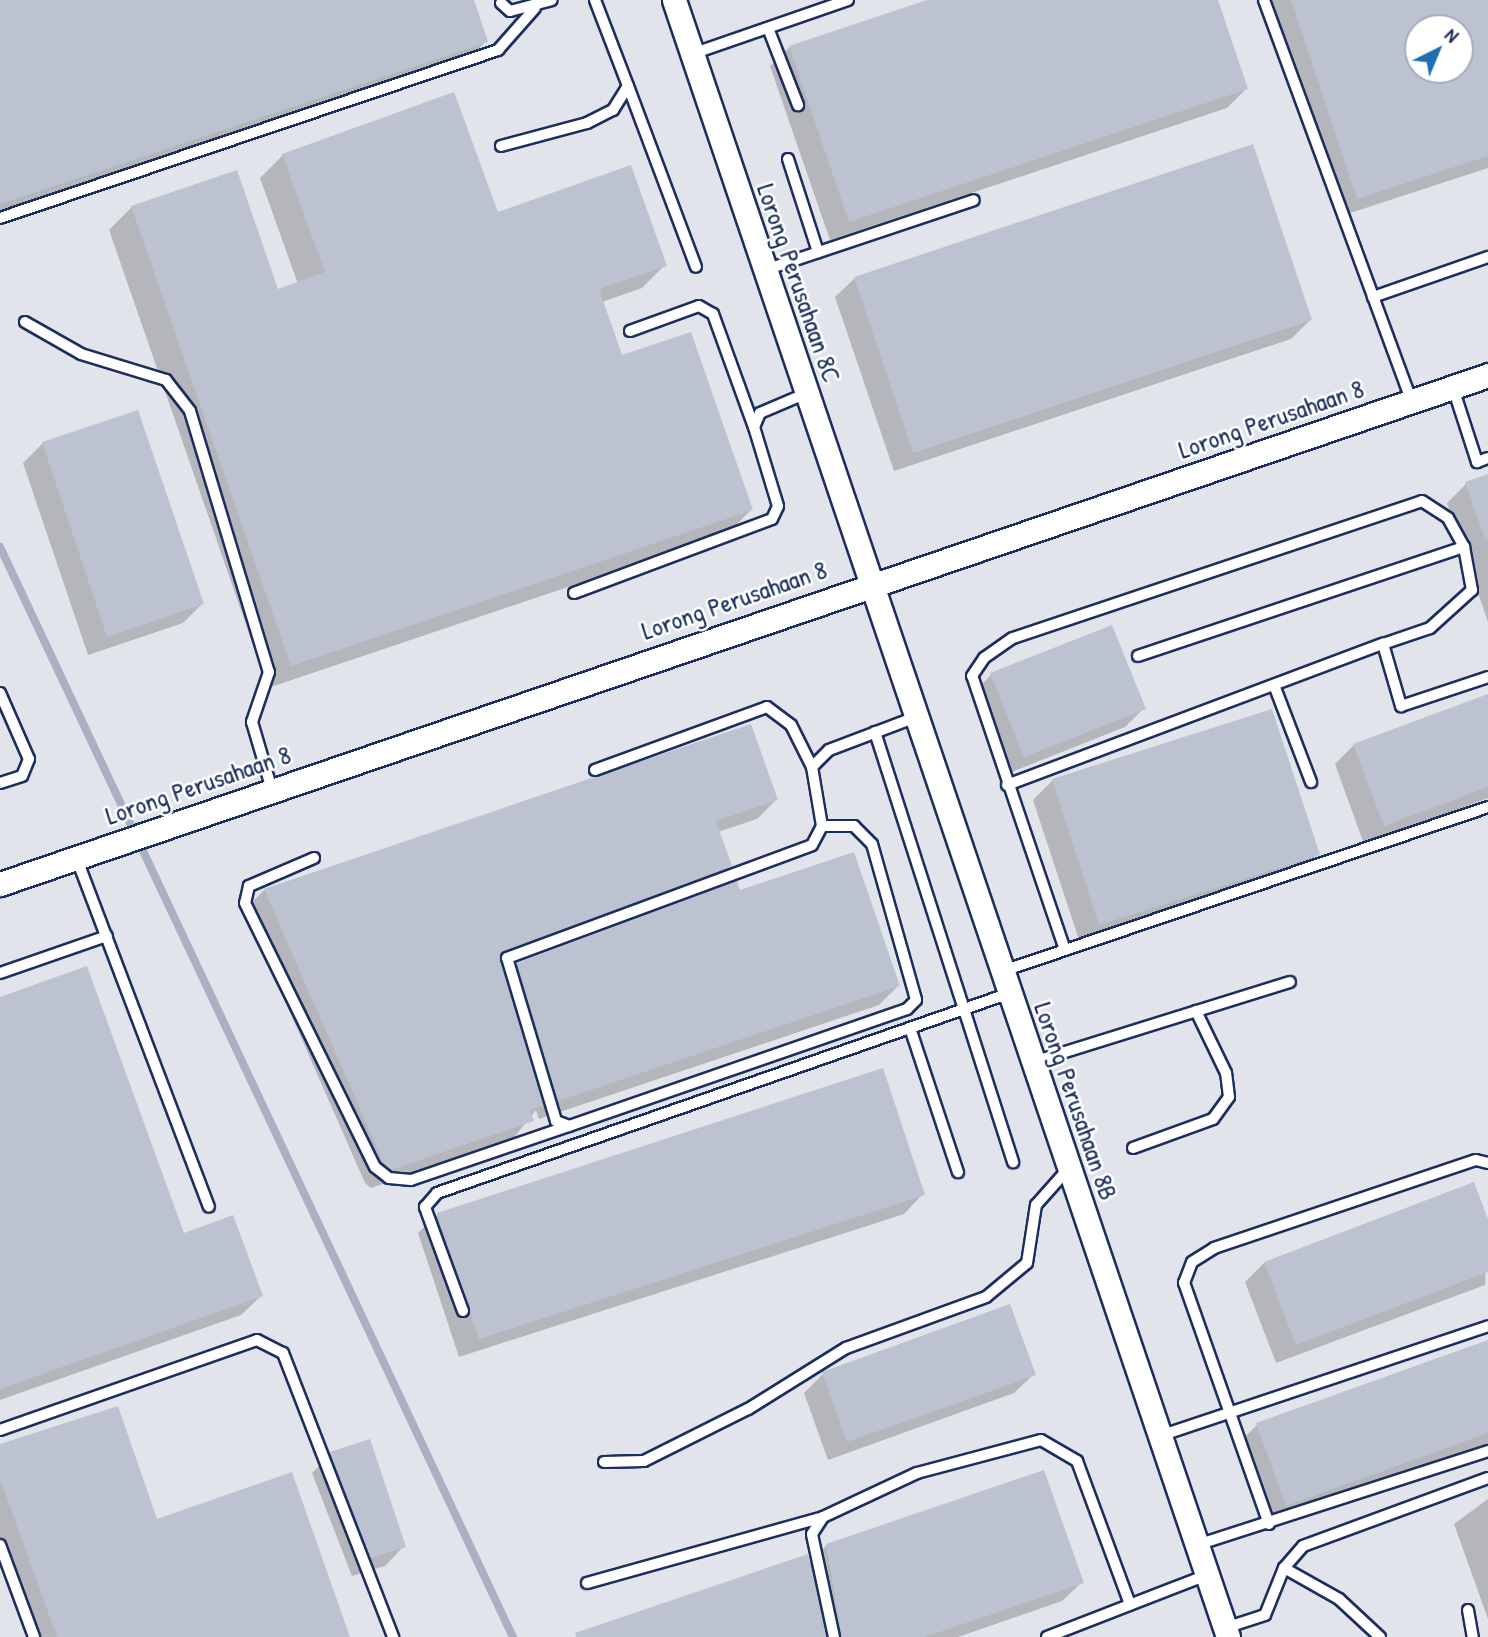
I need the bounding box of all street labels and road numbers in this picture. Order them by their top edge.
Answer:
street label: Lorong Perusahaan 8C [750,180,848,386]
street label: Lorong Perusahaan 8 [1174,373,1368,465]
street label: Lorong Perusahaan 8 [637,554,831,646]
street label: Lorong Perusahaan 8 [101,739,295,831]
street label: Lorong Perusahaan 8B [1028,998,1124,1204]

